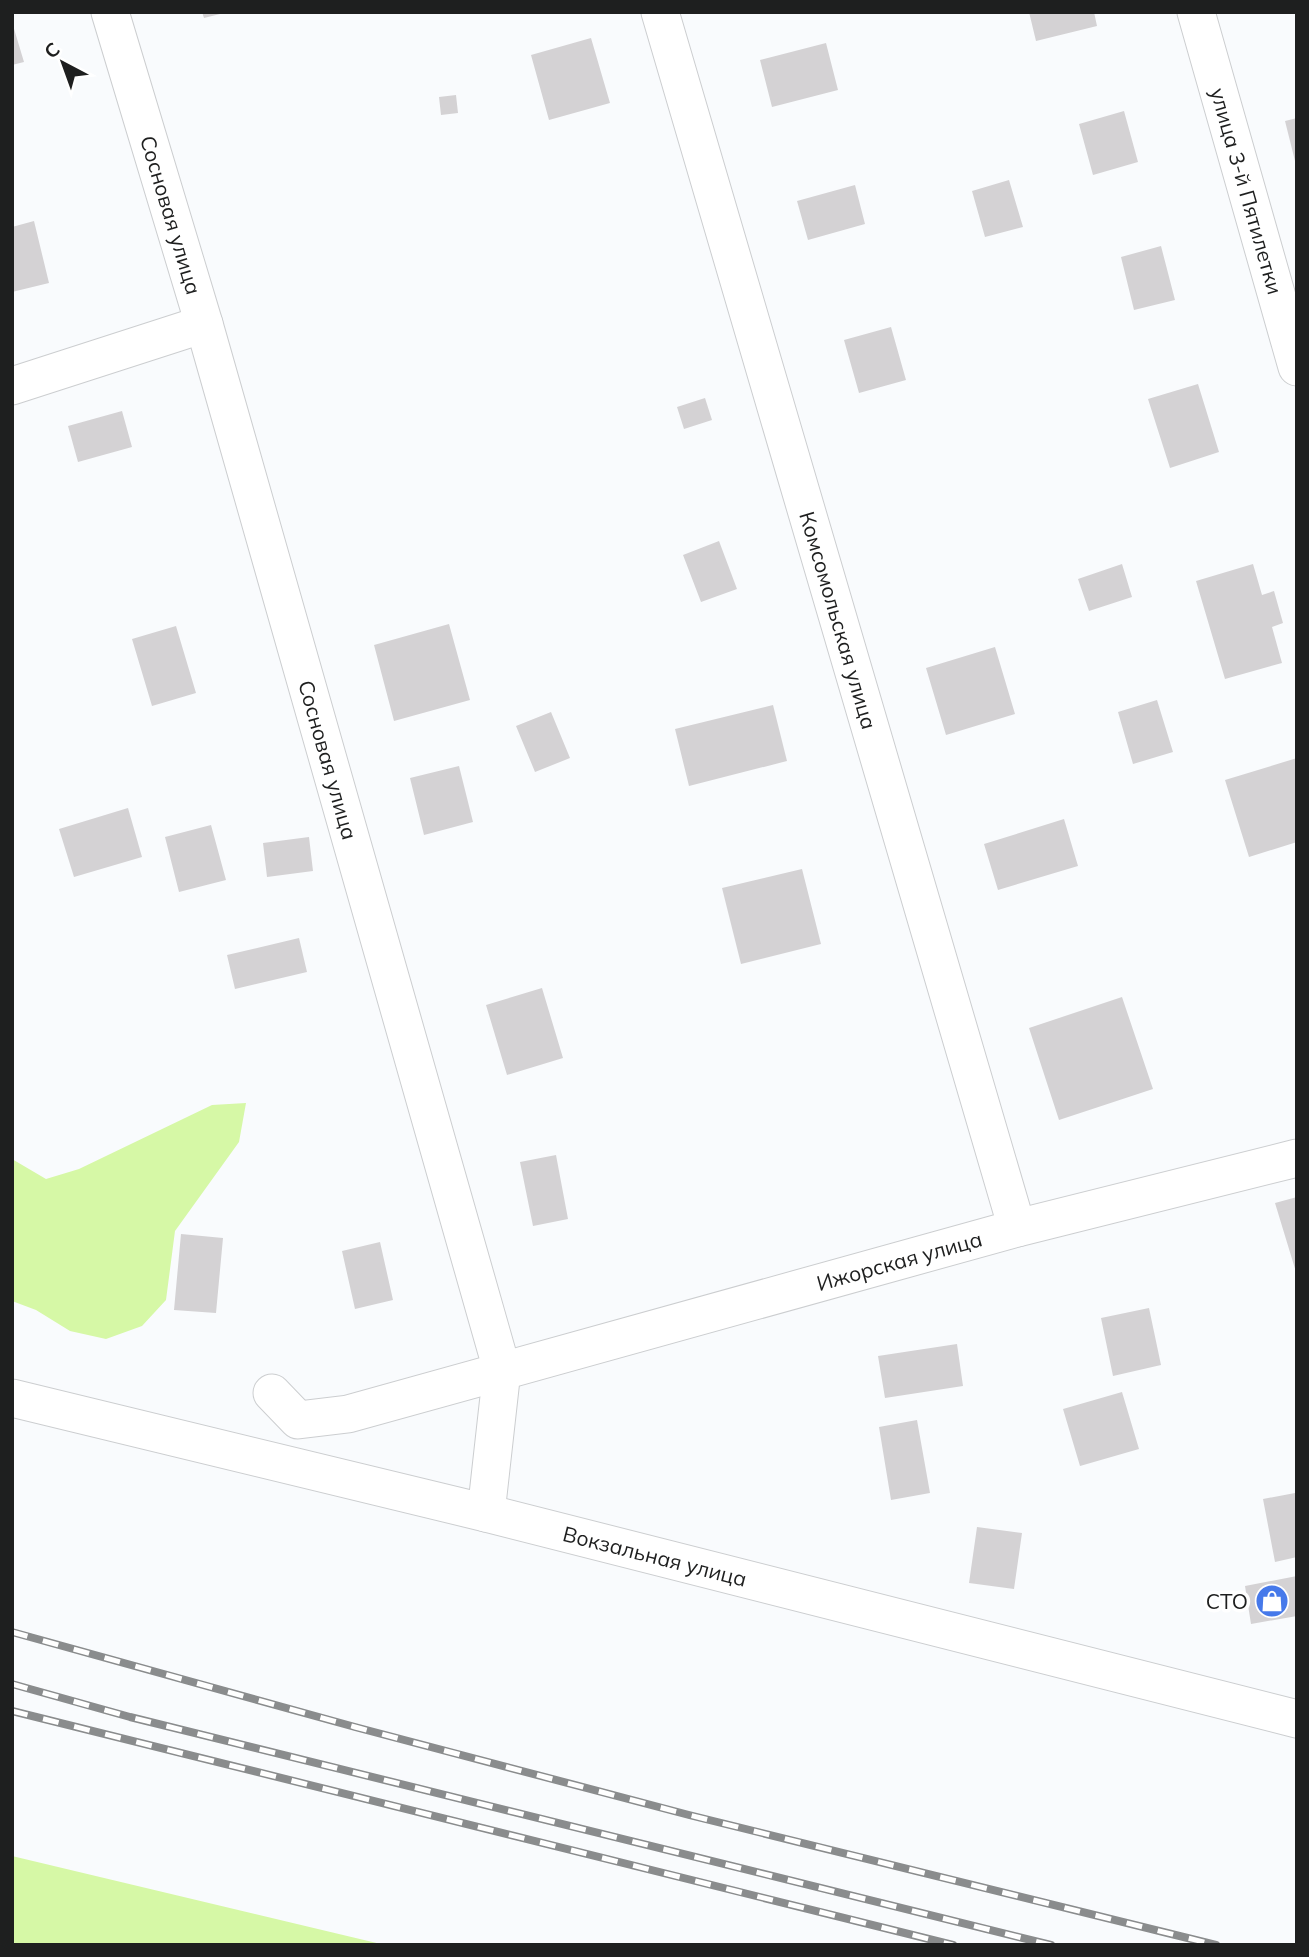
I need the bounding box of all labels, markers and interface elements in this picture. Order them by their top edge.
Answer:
north arrow [28,28,98,98]
text: С [39,37,65,63]
street label: улица 3-й Пятилетки [1205,85,1289,297]
street label: Сосновая улица [135,132,207,297]
street label: Комсомольская улица [794,508,883,732]
street label: Сосновая улица [293,677,363,842]
street label: Ижорская улица [814,1225,985,1296]
street label: Вокзальная улица [560,1520,750,1592]
shop icon: СТО [1253,1582,1291,1620]
place label: СТО [1206,1588,1248,1614]

